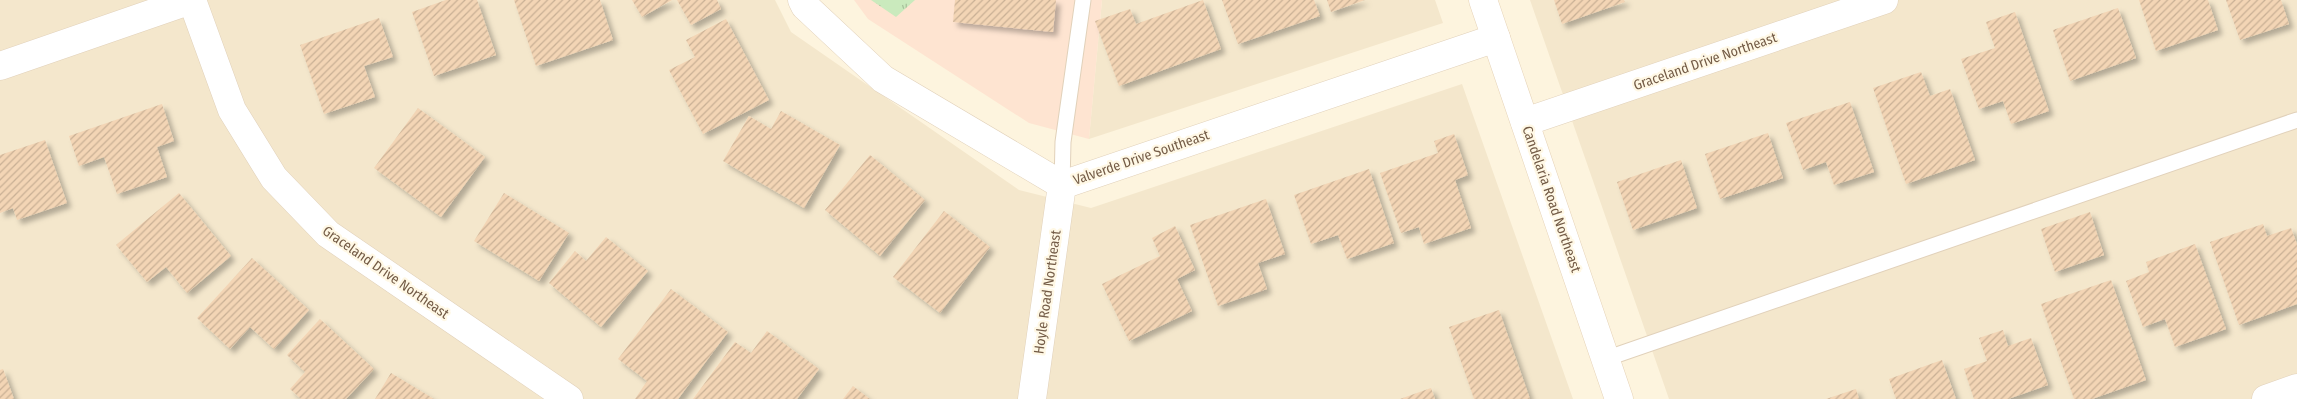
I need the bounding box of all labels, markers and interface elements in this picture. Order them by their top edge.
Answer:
street label: Graceland Drive Northeast [1631,29,1779,94]
street label: Candelaria Road Northeast [1518,124,1585,275]
street label: Valverde Drive Southeast [1071,126,1212,189]
street label: Graceland Drive Northeast [319,222,453,323]
street label: Hoyle Road Northeast [1030,229,1065,355]

